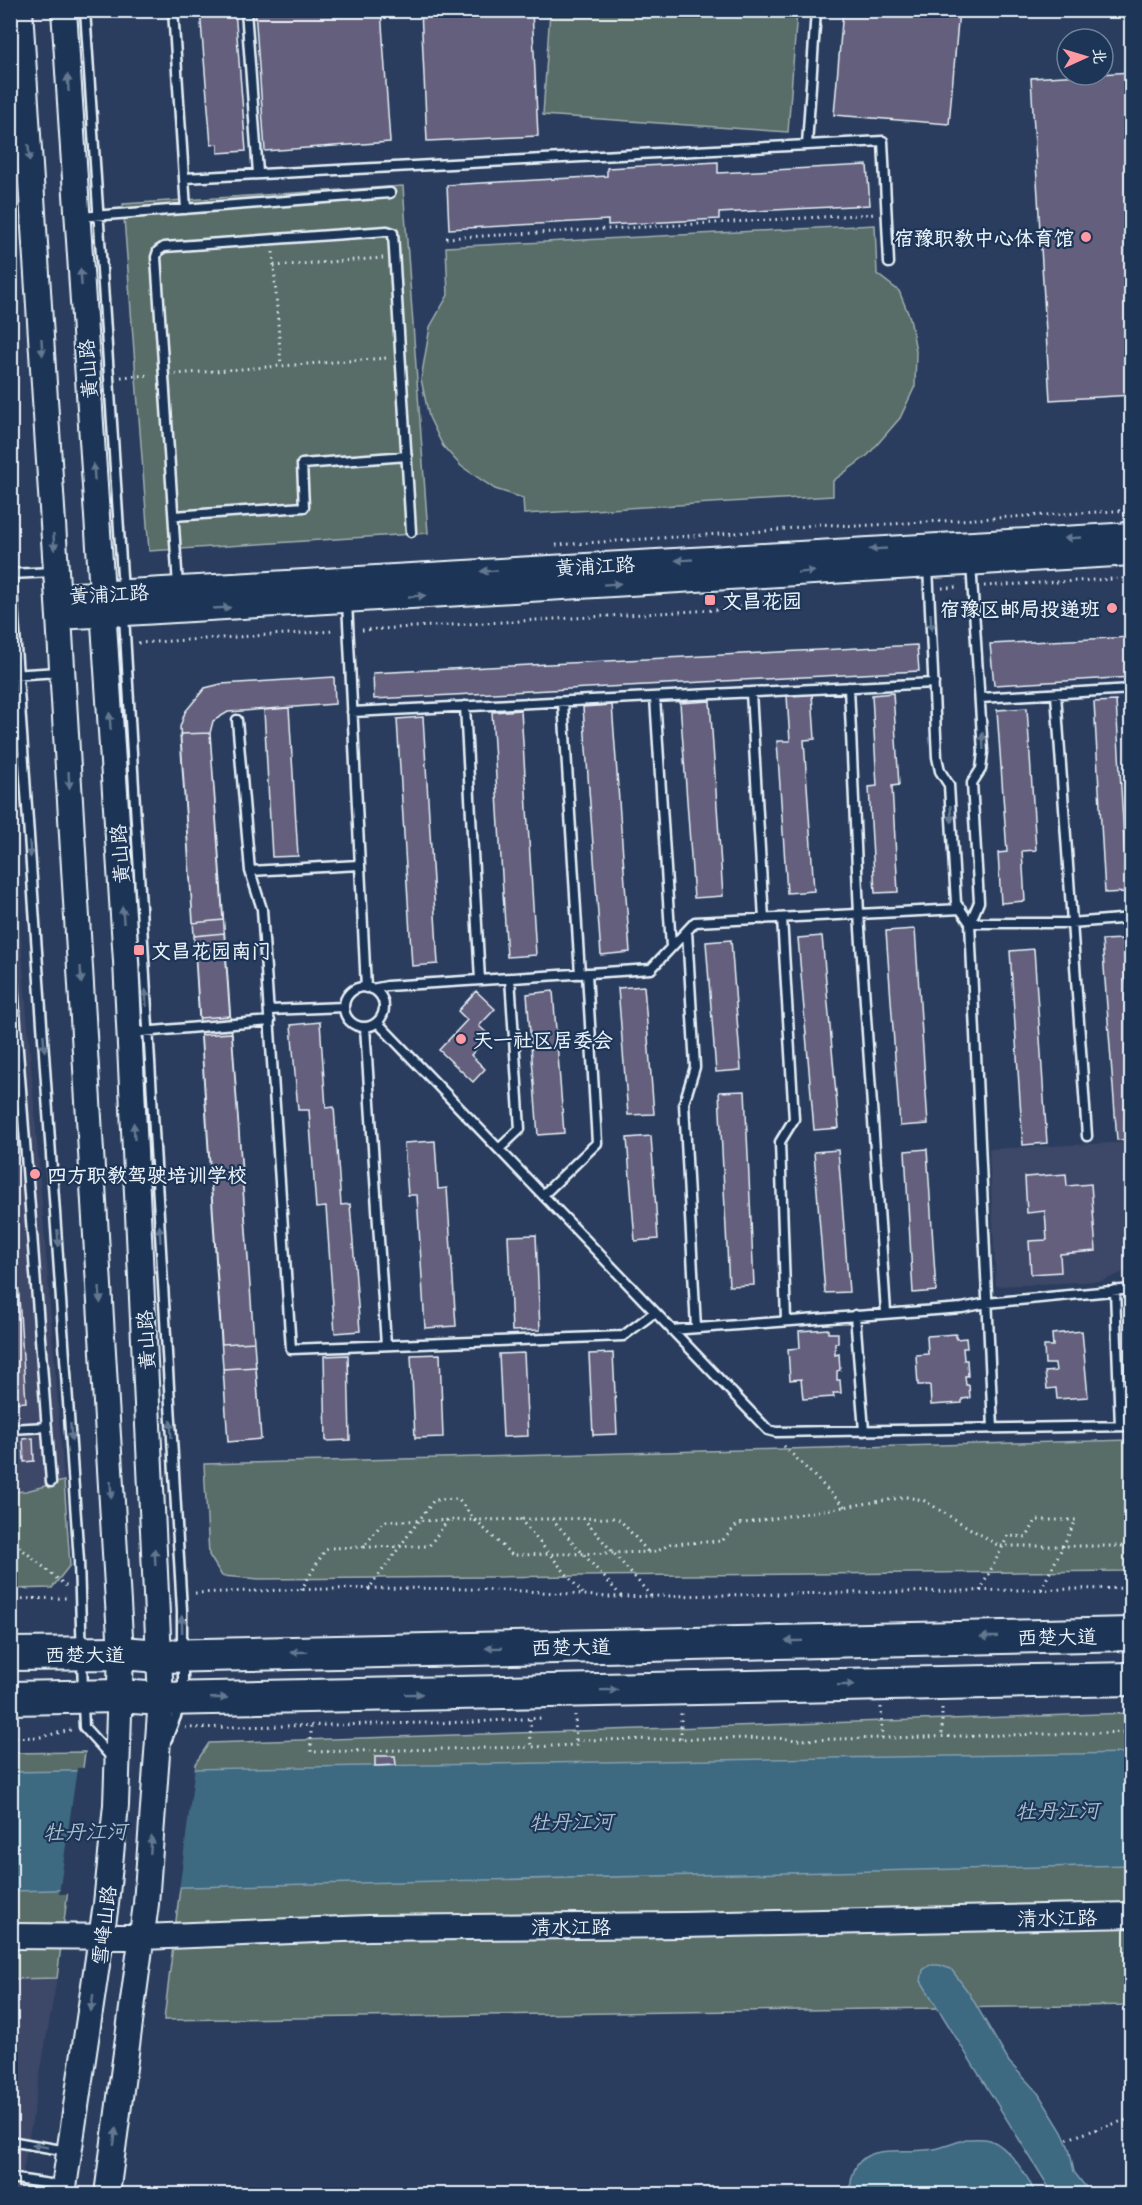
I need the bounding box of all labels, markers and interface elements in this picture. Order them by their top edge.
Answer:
north arrow [1055,27,1115,87]
text: 北 [1088,47,1113,65]
one-way arrow [64,73,73,92]
one-way arrow [24,143,34,162]
place label: 宿豫职教中心体育馆 [894,222,1074,252]
marker: 宿豫职教中心体育馆 [1079,230,1093,244]
one-way arrow [76,268,86,287]
street label: 黄山路 [70,337,104,400]
one-way arrow [37,338,46,357]
one-way arrow [89,462,98,481]
one-way arrow [50,532,59,551]
one-way arrow [1064,533,1083,543]
one-way arrow [869,544,888,554]
street label: 黄浦江路 [554,548,637,582]
one-way arrow [674,555,693,565]
one-way arrow [480,567,499,576]
one-way arrow [797,567,816,576]
street label: 黄浦江路 [68,576,151,610]
one-way arrow [602,579,621,589]
place label: 文昌花园 [722,585,802,615]
one-way arrow [408,592,427,601]
marker: 文昌花园 [703,593,717,607]
place label: 宿豫区邮局投递班 [940,593,1100,623]
marker: 宿豫区邮局投递班 [1105,601,1119,615]
one-way arrow [213,603,232,612]
one-way arrow [926,613,935,632]
one-way arrow [105,711,115,730]
one-way arrow [978,732,987,751]
one-way arrow [64,771,73,790]
one-way arrow [946,805,955,824]
street label: 黄山路 [102,822,136,885]
one-way arrow [26,839,35,858]
one-way arrow [118,906,128,925]
place label: 文昌花园南门 [151,935,271,965]
marker: 文昌花园南门 [132,943,146,957]
one-way arrow [76,965,85,984]
one-way arrow [142,988,151,1007]
place label: 天一社区居委会 [473,1024,613,1054]
marker: 天一社区居委会 [454,1032,468,1046]
one-way arrow [39,1034,49,1053]
one-way arrow [130,1122,139,1141]
place label: 四方职教驾驶培训学校 [47,1159,247,1189]
marker: 四方职教驾驶培训学校 [28,1167,42,1181]
one-way arrow [155,1225,165,1244]
one-way arrow [53,1228,62,1247]
one-way arrow [95,1286,104,1305]
street label: 黄山路 [128,1308,162,1371]
one-way arrow [167,1420,176,1439]
one-way arrow [66,1423,75,1442]
one-way arrow [107,1481,116,1500]
one-way arrow [150,1547,159,1566]
one-way arrow [177,1614,187,1633]
street label: 西楚大道 [1017,1620,1097,1652]
street label: 西楚大道 [531,1630,611,1662]
one-way arrow [980,1632,999,1642]
one-way arrow [785,1636,804,1646]
street label: 西楚大道 [45,1639,125,1669]
one-way arrow [485,1643,504,1652]
one-way arrow [290,1648,309,1657]
one-way arrow [837,1680,856,1689]
one-way arrow [600,1685,619,1694]
one-way arrow [405,1689,424,1698]
one-way arrow [210,1693,229,1703]
water label: 牡丹江河 [1015,1792,1102,1826]
water label: 牡丹江河 [529,1803,616,1837]
water label: 牡丹江河 [43,1813,130,1847]
one-way arrow [146,1836,156,1855]
street label: 雪峰山路 [83,1882,123,1967]
street label: 清水江路 [1017,1901,1098,1933]
street label: 清水江路 [531,1911,612,1941]
one-way arrow [88,1994,97,2013]
one-way arrow [111,2127,120,2146]
one-way arrow [31,2142,50,2151]

